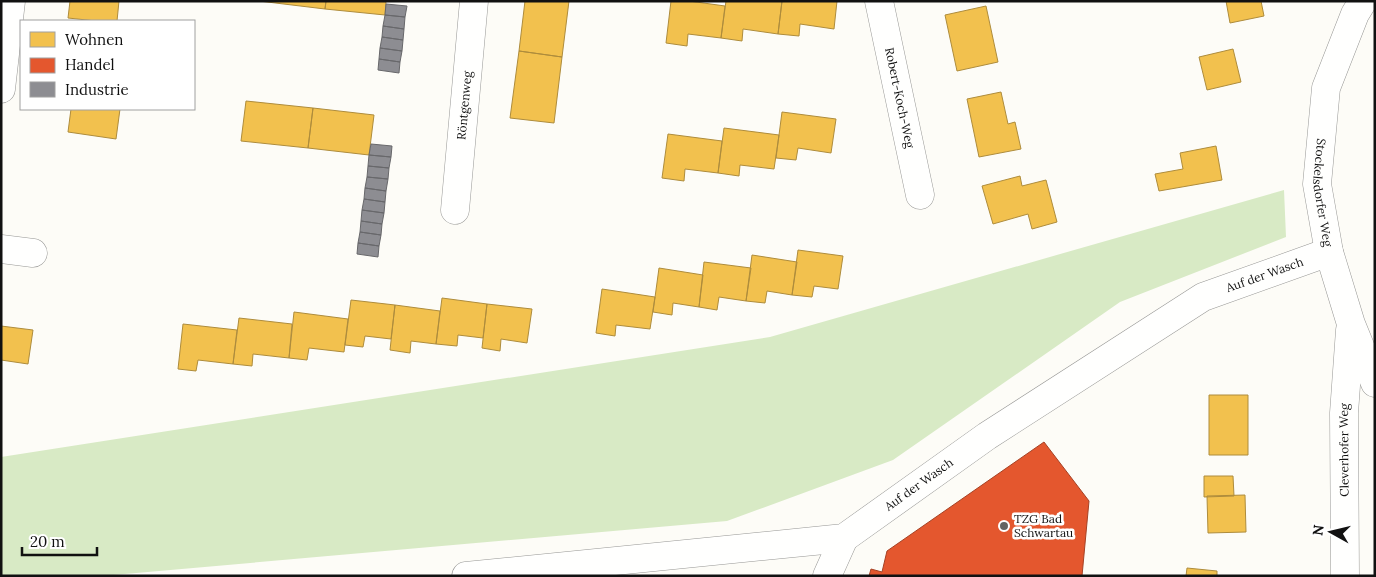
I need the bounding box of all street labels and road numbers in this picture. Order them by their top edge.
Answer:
street label: Robert-Koch-Weg [882,46,918,150]
street label: Röntgenweg [453,70,475,140]
street label: Stockelsdorfer Weg [1310,138,1336,248]
street label: Auf der Wasch [1223,254,1305,295]
street label: Cleverhofer Weg [1336,402,1352,497]
street label: Auf der Wasch [881,455,956,514]

